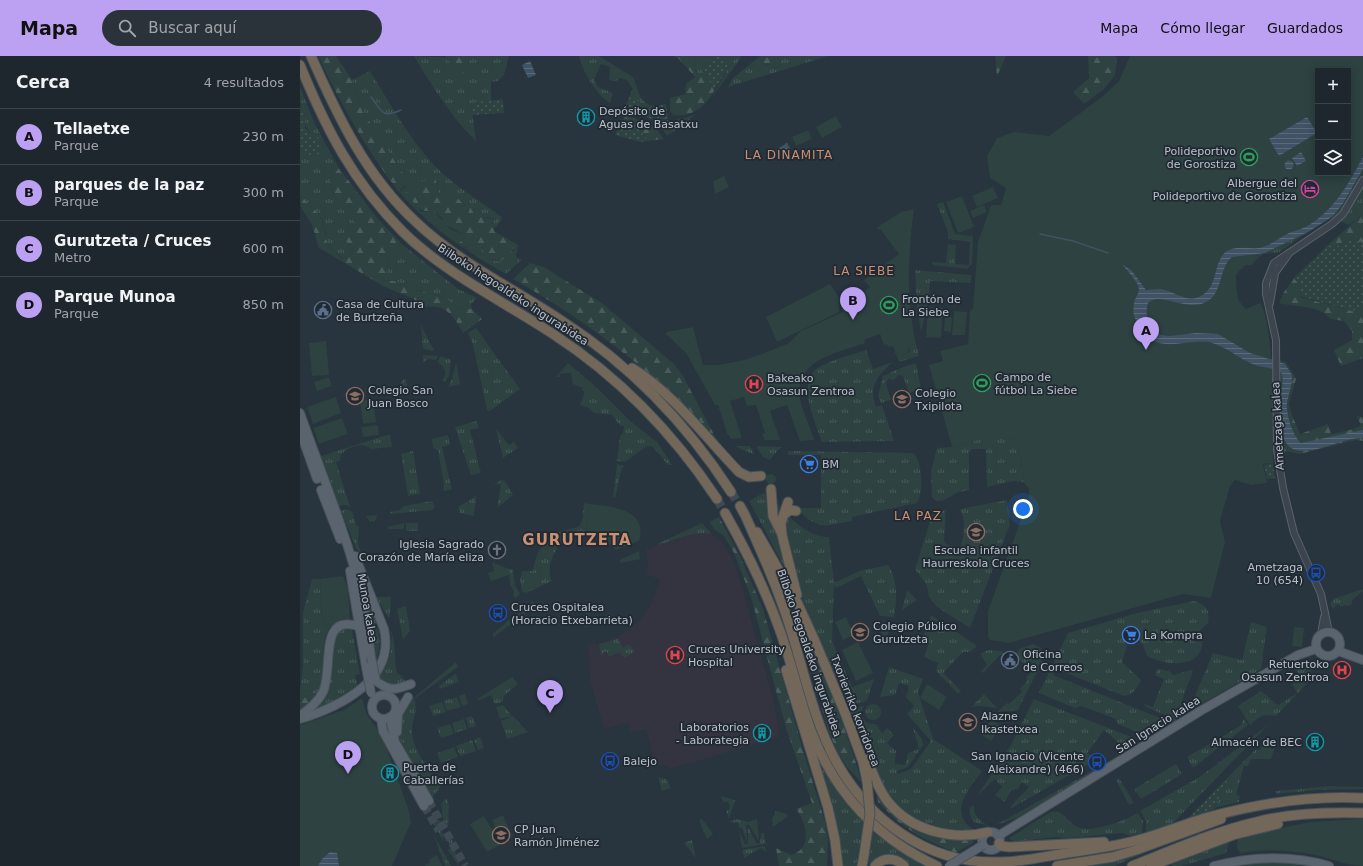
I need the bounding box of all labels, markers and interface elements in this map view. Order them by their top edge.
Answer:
search box [102,10,382,46]
text: Mapa [20,17,78,39]
icon: search [116,17,138,39]
text: Buscar aquí [148,19,237,37]
text: Mapa [1100,20,1138,36]
text: Cómo llegar [1160,20,1245,36]
text: Guardados [1267,20,1343,36]
map controls [1315,68,1351,176]
button: + [1315,68,1351,104]
text: Cerca [16,72,70,92]
text: 4 resultados [204,75,284,90]
button: − [1315,104,1351,140]
place label: Depósito de Aguas de Basatxu [599,105,698,131]
building icon: Depósito de Aguas de Basatxu [576,107,596,127]
text: Tellaetxe [54,120,130,138]
text: A [24,129,34,144]
text: 230 m [242,129,284,144]
text: Parque [54,138,99,153]
button: layers [1315,140,1351,176]
place label: Polideportivo de Gorostiza [1164,145,1236,171]
sports icon: Polideportivo de Gorostiza [1239,147,1259,167]
district label: LA DINAMITA [745,148,833,162]
text: parques de la paz [54,176,204,194]
place label: Albergue del Polideportivo de Gorostiza [1153,177,1297,203]
hotel icon: Albergue del Polideportivo de Gorostiza [1300,179,1320,199]
text: B [24,185,34,200]
text: 300 m [242,185,284,200]
text: Parque [54,194,99,209]
text: Gurutzeta / Cruces [54,232,211,250]
text: C [24,241,34,256]
text: 600 m [242,241,284,256]
street label: Bilboko hegoaldeko ingurabidea [435,241,591,349]
text: Metro [54,250,91,265]
district label: LA SIEBE [833,264,895,278]
pin: B [840,287,866,320]
text: Parque Munoa [54,288,176,306]
place label: Frontón de La Siebe [902,293,961,319]
sports icon: Frontón de La Siebe [879,295,899,315]
text: D [24,297,34,312]
text: 850 m [242,297,284,312]
place label: Casa de Cultura de Burtzeña [336,298,424,324]
public building icon: Casa de Cultura de Burtzeña [313,300,333,320]
text: Parque [54,306,99,321]
pin: A [1133,317,1159,350]
place label: Campo de fútbol La Siebe [995,371,1078,397]
place label: Bakeako Osasun Zentroa [767,372,855,398]
sports icon: Campo de fútbol La Siebe [972,373,992,393]
hospital icon: Bakeako Osasun Zentroa [744,374,764,394]
street label: Ametzaga kalea [1269,381,1287,471]
place label: Colegio San Juan Bosco [367,384,433,410]
school or university icon: Colegio San Juan Bosco [345,386,365,406]
place label: Colegio Txipilota [914,387,962,413]
school or university icon: Colegio Txipilota [892,389,912,409]
supermarket icon: BM [799,454,819,474]
place label: BM [822,458,839,471]
your location [1013,499,1033,519]
district label: LA PAZ [894,509,942,523]
school or university icon: Escuela infantil Haurreskola Cruces [966,522,986,542]
district label: GURUTZETA [522,531,632,549]
place label: Iglesia Sagrado Corazón de María eliza [359,538,484,564]
church icon: Iglesia Sagrado Corazón de María eliza [487,540,507,560]
place label: Escuela infantil Haurreskola Cruces [923,544,1030,570]
place label: Ametzaga 10 (654) [1247,561,1303,587]
bus stop icon: Ametzaga 10 (654) [1306,563,1326,583]
street label: Bilboko hegoaldeko ingurabidea [774,567,844,739]
street label: Munoa kalea [355,572,379,644]
place label: Cruces Ospitalea (Horacio Etxebarrieta) [511,601,633,627]
bus stop icon: Cruces Ospitalea (Horacio Etxebarrieta) [488,603,508,623]
place label: Colegio Público Gurutzeta [873,620,957,646]
school or university icon: Colegio Público Gurutzeta [850,622,870,642]
supermarket icon: La Kompra [1121,625,1141,645]
place label: La Kompra [1144,629,1203,642]
place label: Cruces University Hospital [688,643,785,669]
hospital icon: Cruces University Hospital [665,645,685,665]
place label: Oficina de Correos [1023,648,1083,674]
public building icon: Oficina de Correos [1000,650,1020,670]
street label: Txorierriko korridorea [827,653,882,769]
place label: Retuertoko Osasun Zentroa [1241,658,1329,684]
hospital icon: Retuertoko Osasun Zentroa [1332,660,1352,680]
pin: C [537,680,563,713]
street label: San Ignacio kalea [1113,694,1203,756]
place label: Alazne Ikastetxea [981,710,1038,736]
school or university icon: Alazne Ikastetxea [958,712,978,732]
place label: Laboratorios - Laborategia [676,721,749,747]
building icon: Laboratorios - Laborategia [752,723,772,743]
building icon: Almacén de BEC [1305,732,1325,752]
place label: Almacén de BEC [1211,736,1302,749]
pin: D [335,741,361,774]
place label: San Ignacio (Vicente Aleixandre) (466) [971,750,1084,776]
bus stop icon: Balejo [600,751,620,771]
bus stop icon: San Ignacio (Vicente Aleixandre) (466) [1087,752,1107,772]
place label: Balejo [623,755,657,768]
place label: Puerta de Caballerías [403,761,464,787]
building icon: Puerta de Caballerías [380,763,400,783]
place label: CP Juan Ramón Jiménez [514,823,600,849]
school or university icon: CP Juan Ramón Jiménez [491,825,511,845]

